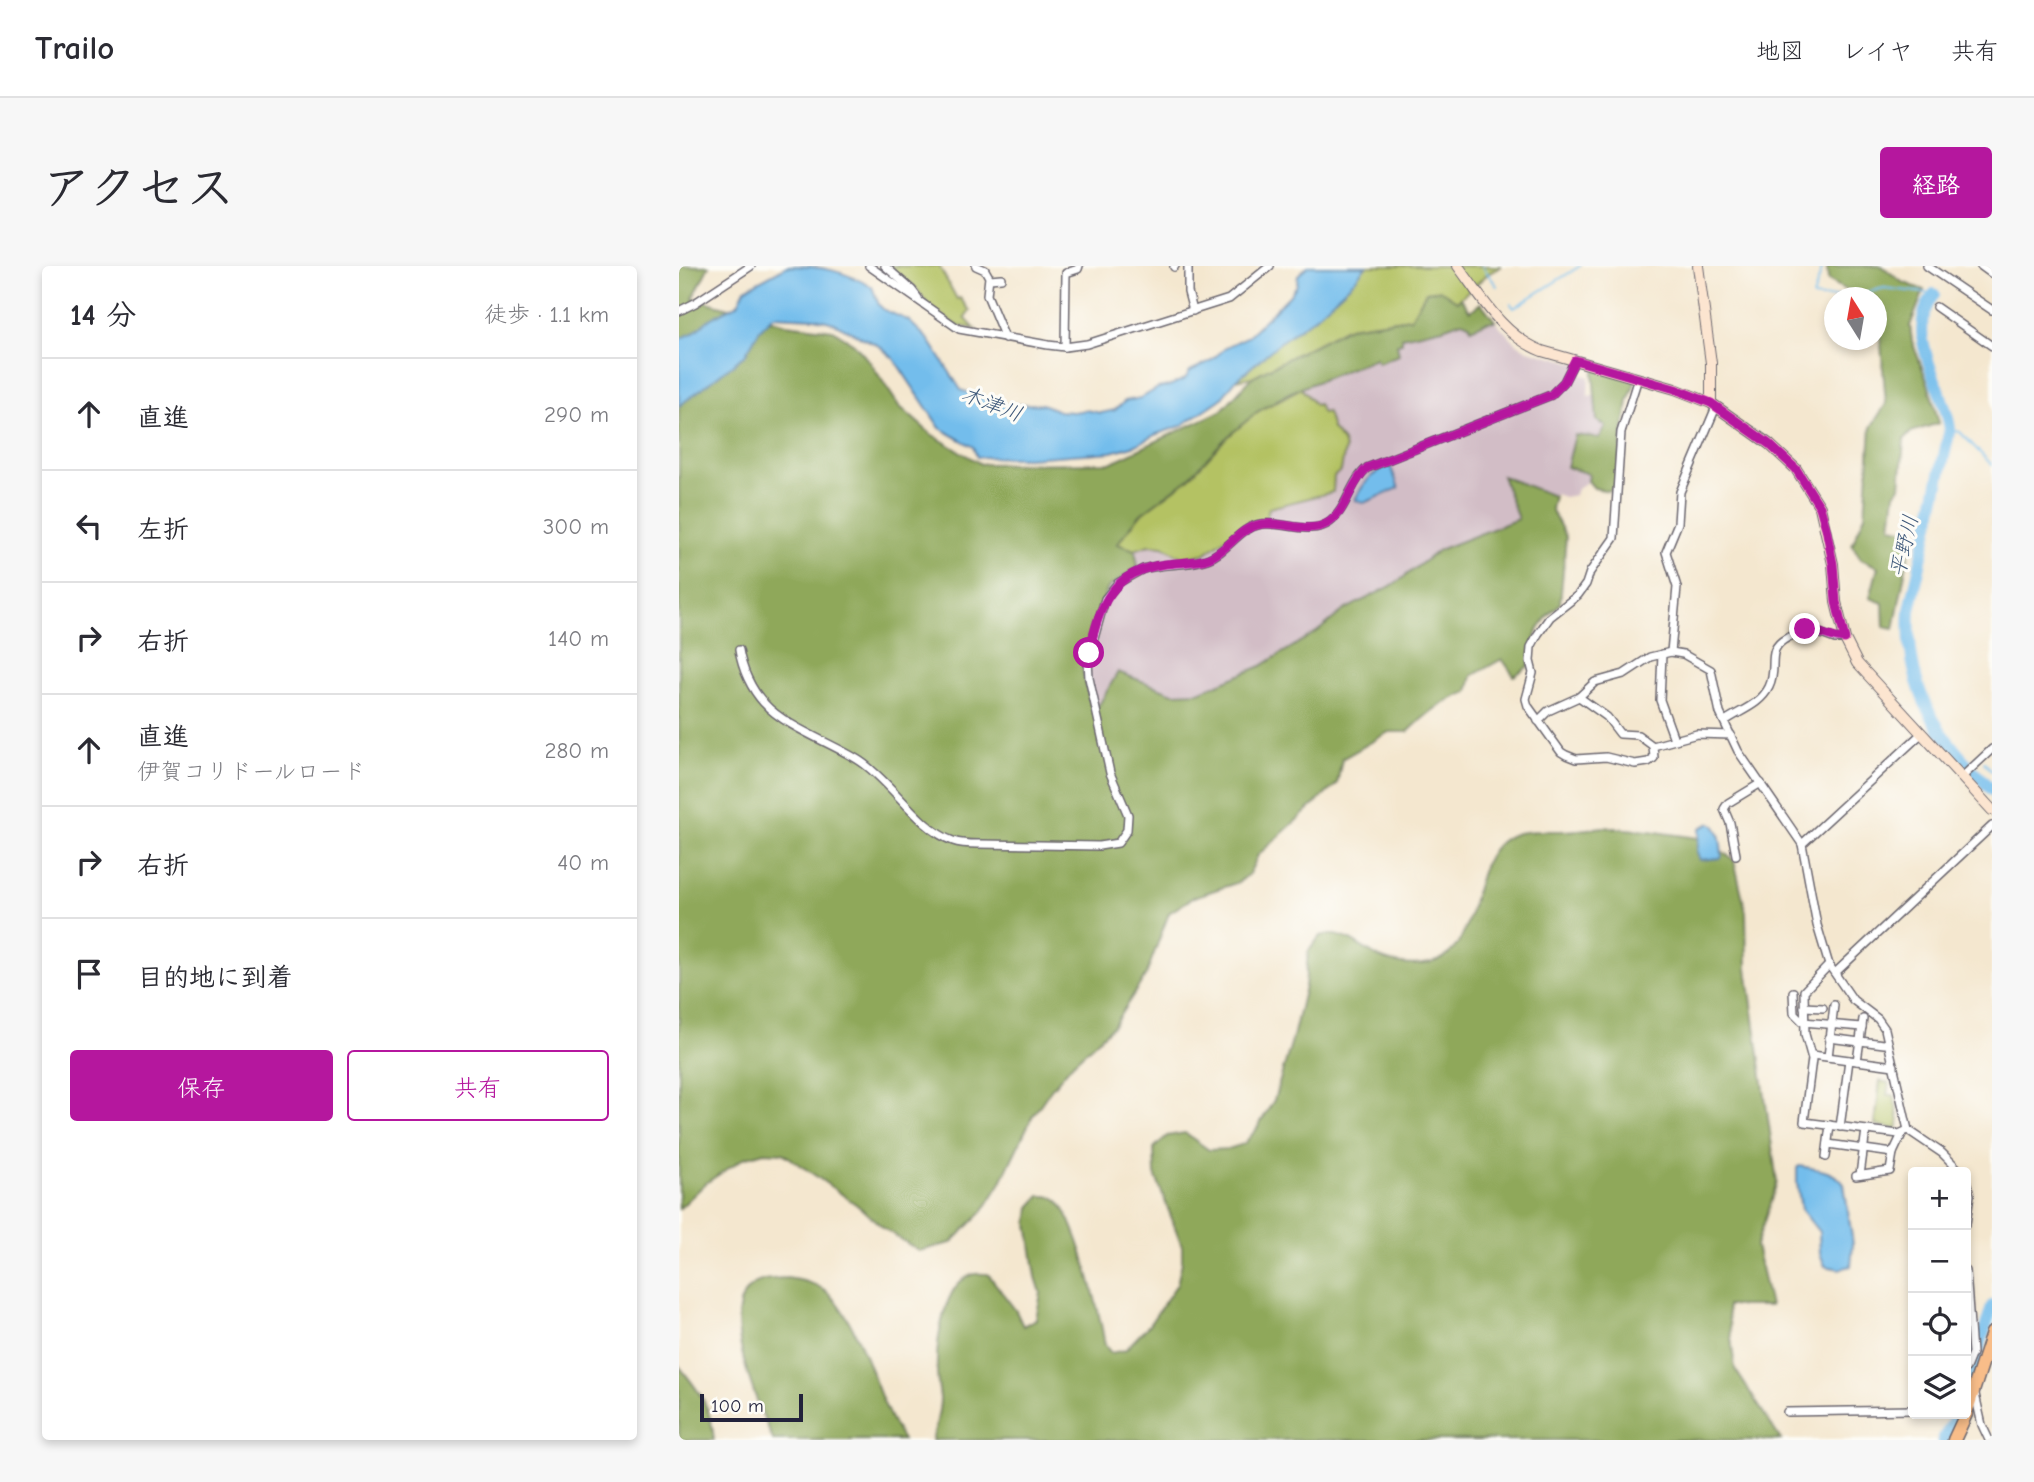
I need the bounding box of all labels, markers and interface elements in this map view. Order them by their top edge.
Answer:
text: Trailo [35,29,114,67]
text: 地図 [1756,37,1804,65]
text: レイヤ [1842,37,1913,65]
text: 共有 [1951,37,1999,65]
button: 経路 [1880,147,1992,218]
text: アクセス [42,160,235,216]
north arrow [1824,287,1887,350]
text: 14 分 [70,298,136,333]
text: 徒歩 · 1.1 km [484,301,609,328]
water label: 木津川 [958,382,1026,426]
icon: ahead [70,395,108,433]
text: 290 m [544,401,609,428]
text: 直進 [137,403,189,433]
icon: left [70,507,108,545]
text: 300 m [543,513,609,540]
water label: 平野川 [1885,513,1923,579]
text: 左折 [137,515,189,545]
route end [1789,613,1820,644]
icon: right [70,619,108,657]
text: 140 m [548,625,609,652]
text: 右折 [137,627,189,657]
route start [1073,637,1104,668]
text: 直進 [137,722,189,752]
icon: ahead [70,731,108,769]
text: 280 m [544,737,609,764]
text: 伊賀コリドールロード [137,758,366,785]
icon: right [70,843,108,881]
text: 40 m [557,849,609,876]
text: 右折 [137,851,189,881]
icon: arrive [70,955,108,993]
text: 目的地に到着 [137,963,293,993]
button: 保存 [70,1050,333,1121]
button: 共有 [347,1050,609,1121]
map controls [1908,1167,1971,1419]
button: + [1908,1167,1971,1230]
button: − [1908,1230,1971,1293]
button: locate [1908,1293,1971,1356]
button: layers [1908,1356,1971,1419]
scale bar [700,1391,803,1423]
text: 100 m [711,1395,764,1417]

